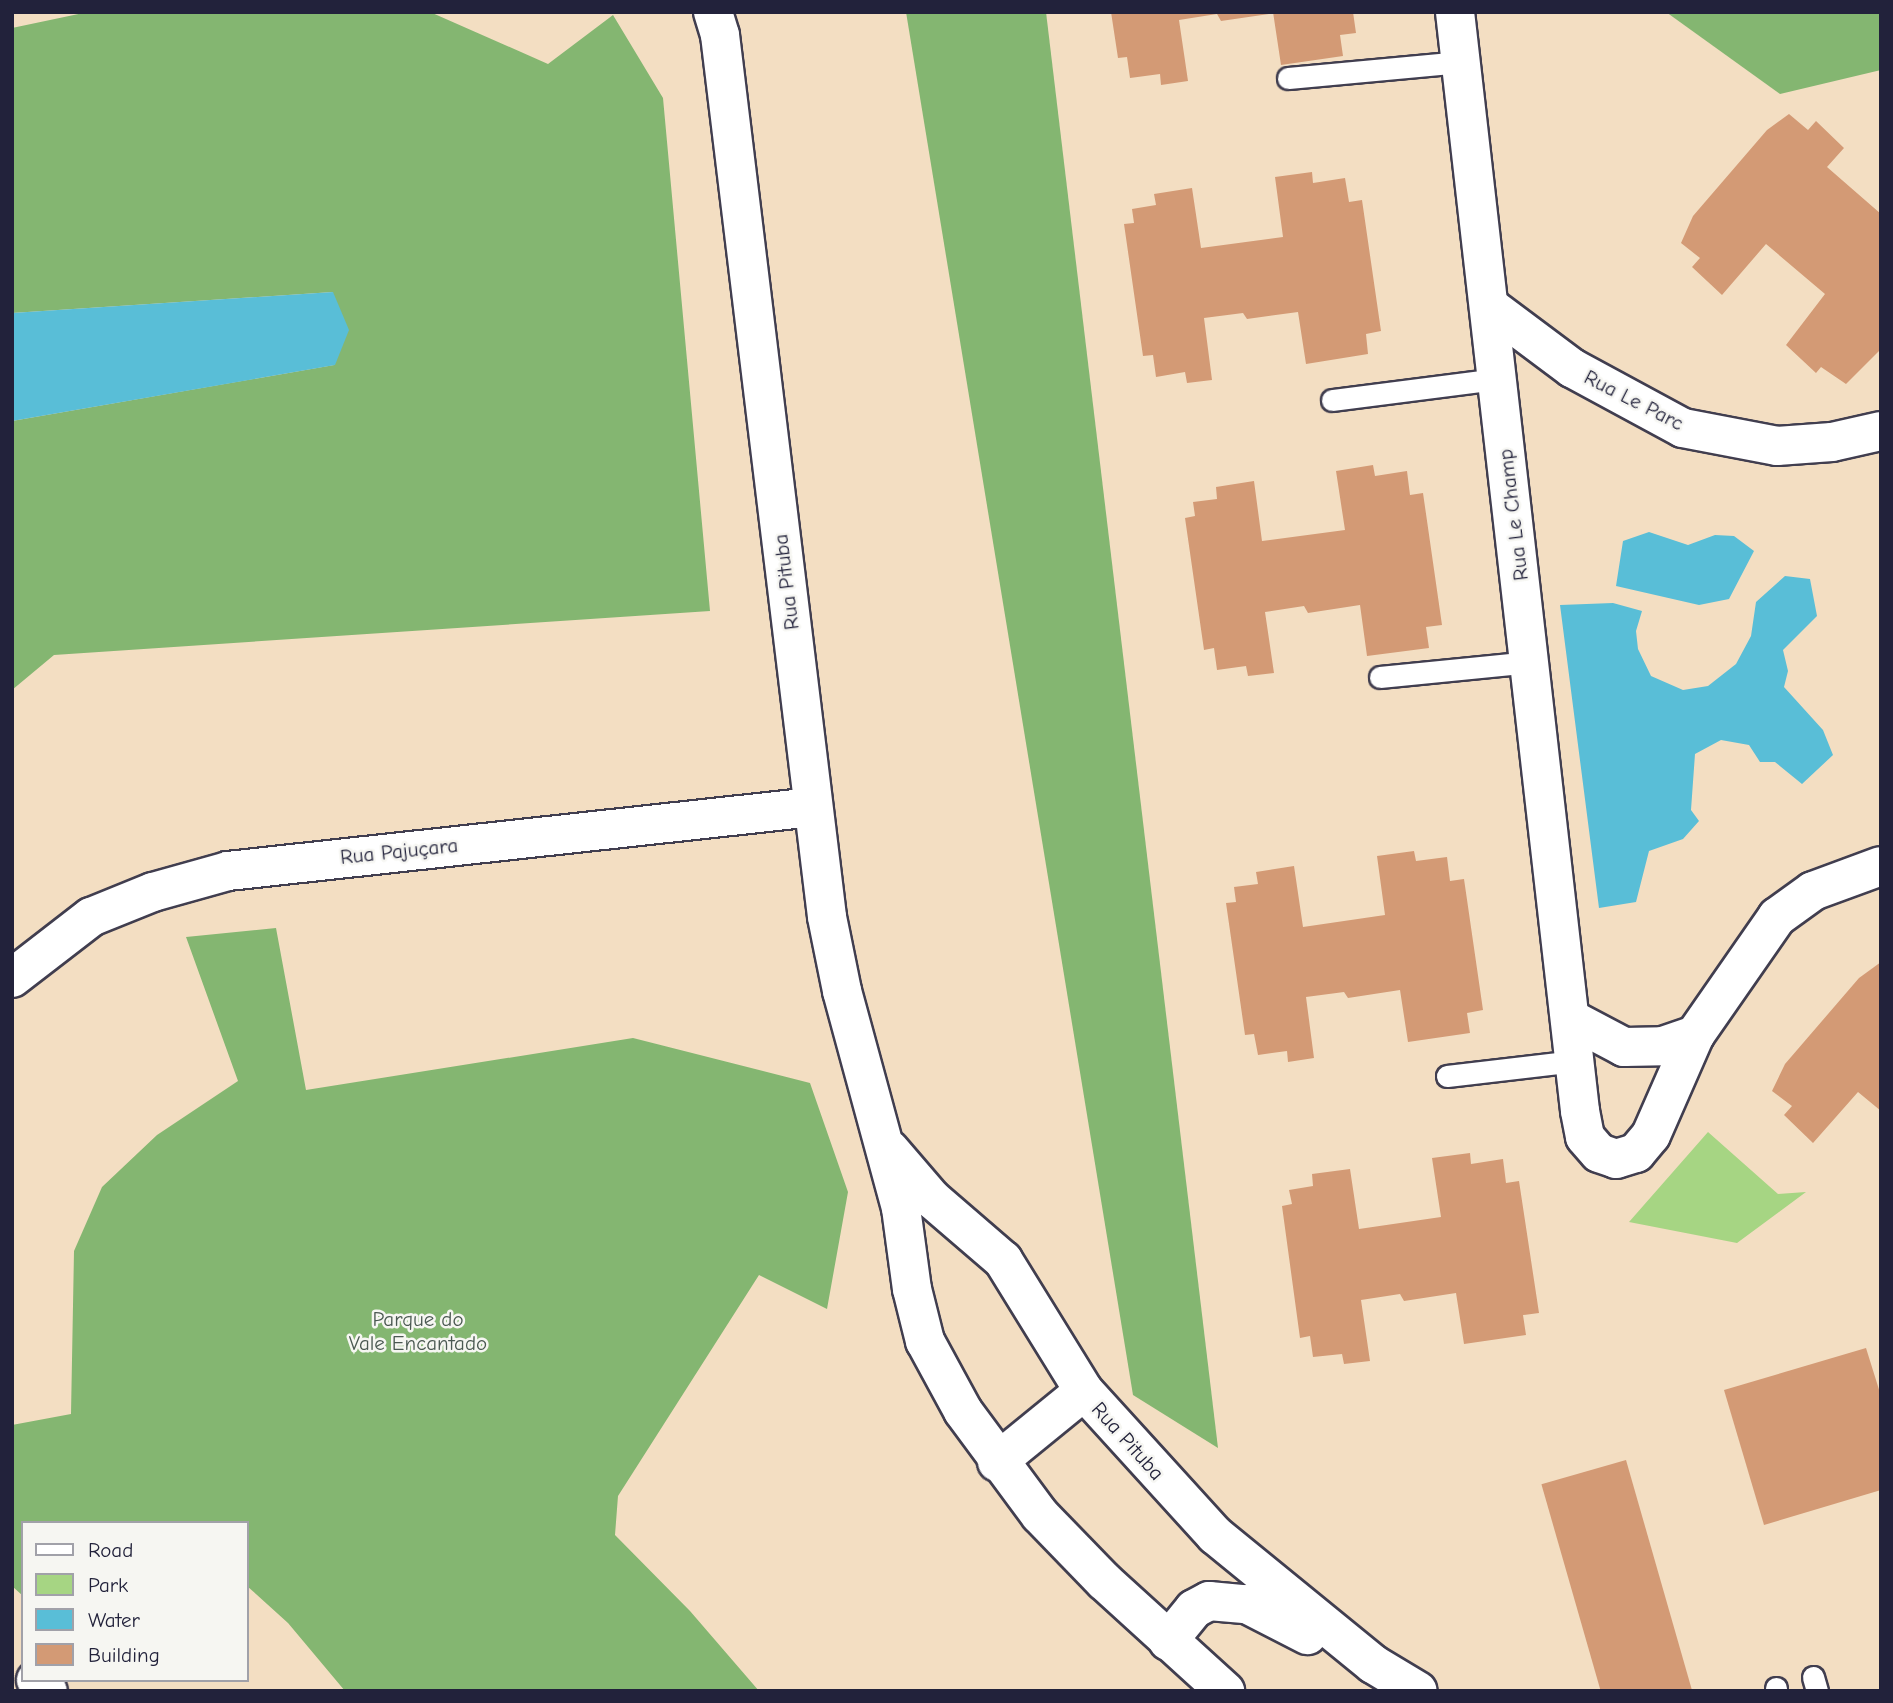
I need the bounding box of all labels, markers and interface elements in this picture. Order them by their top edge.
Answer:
street label: Rua Le Parc [1580,364,1688,436]
street label: Rua Le Champ [1492,448,1534,582]
street label: Rua Pituba [768,533,804,631]
street label: Rua Pajuçara [339,832,459,870]
park label: Parque do Vale Encantado [349,1306,487,1356]
street label: Rua Pituba [1086,1397,1170,1485]
legend [21,1521,248,1682]
text: Road [88,1538,133,1562]
text: Park [88,1573,128,1597]
text: Water [88,1608,140,1632]
text: Building [88,1643,160,1667]

